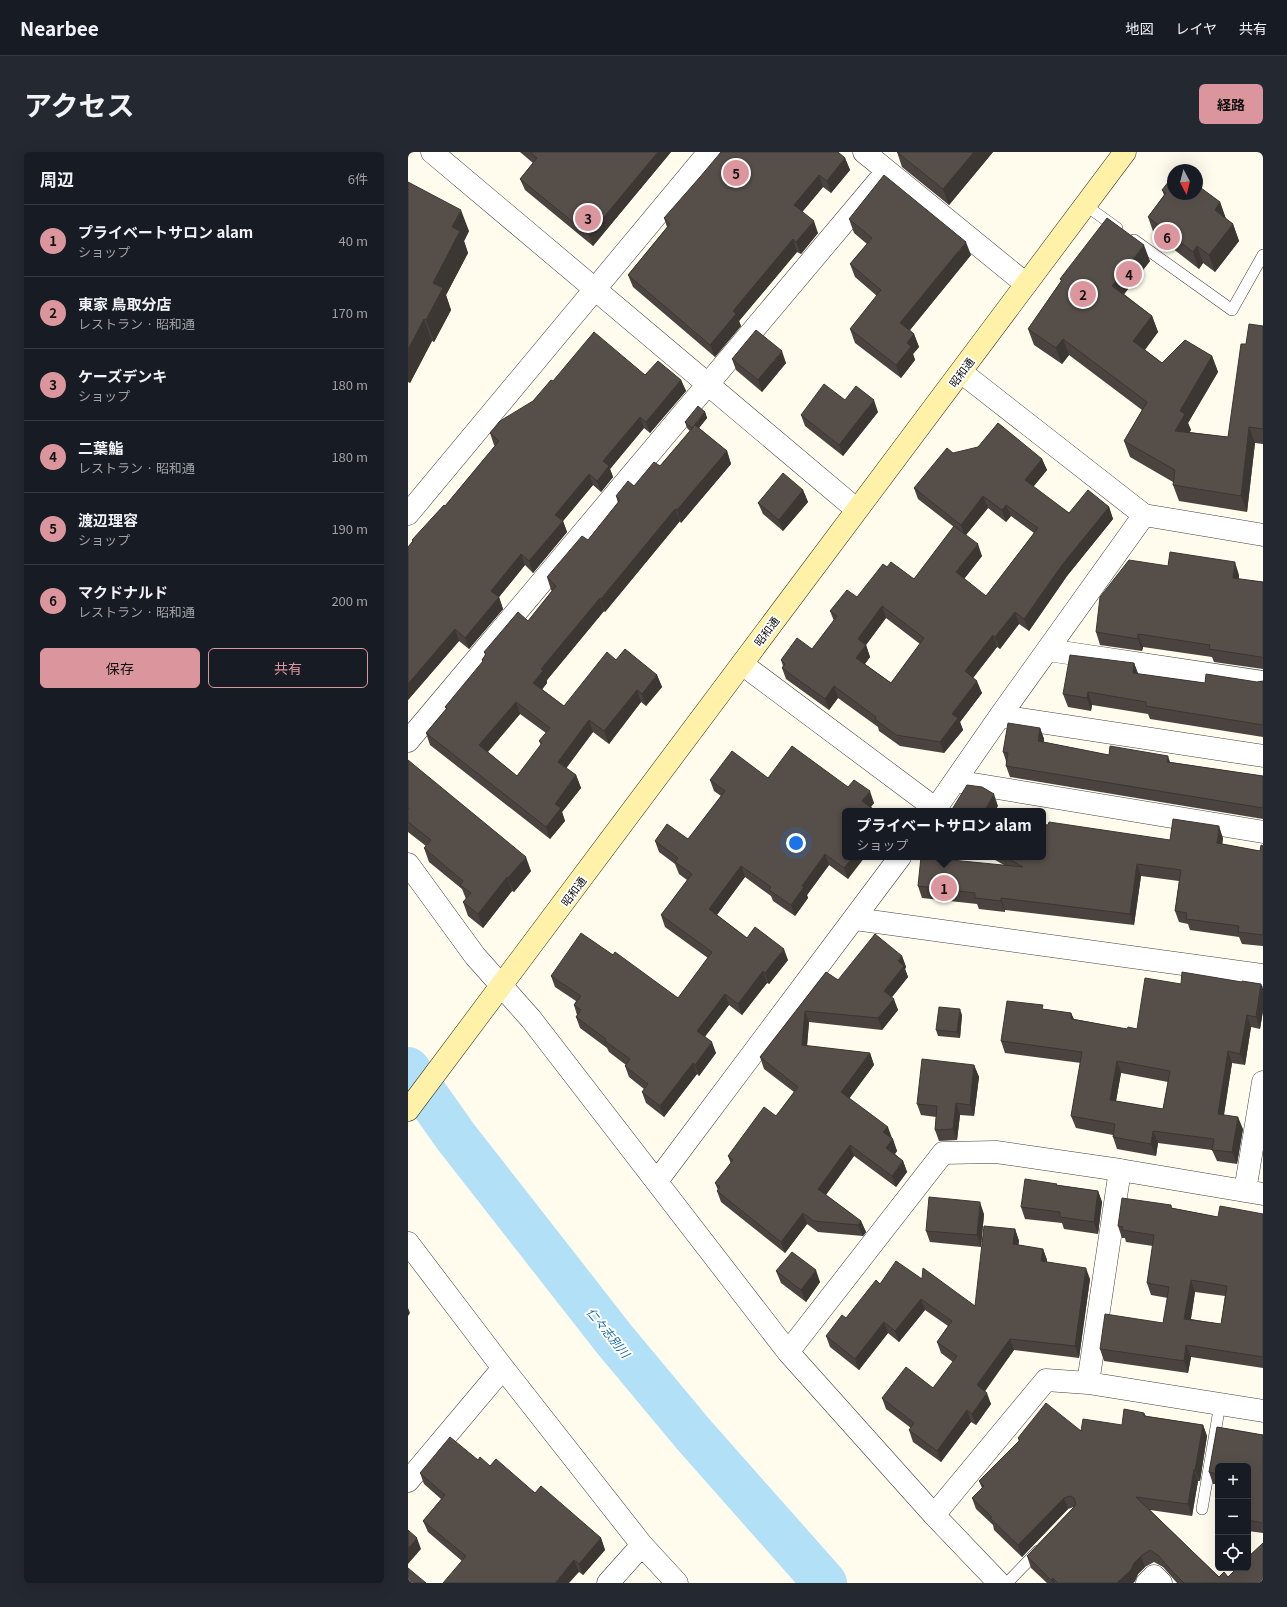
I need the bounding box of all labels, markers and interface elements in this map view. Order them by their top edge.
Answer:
text: Nearbee [20,14,99,41]
text: 地図 [1125,18,1153,38]
text: レイヤ [1175,18,1217,38]
text: 共有 [1239,18,1267,38]
text: アクセス [24,84,135,124]
button: 経路 [1199,84,1263,124]
pin: 5 [723,158,749,188]
north arrow [1167,164,1203,200]
text: 周辺 [40,166,74,191]
text: 6件 [348,169,368,188]
pin: 3 [575,203,601,233]
text: プライベートサロン alam [78,221,253,242]
pin: 6 [1154,222,1180,252]
text: 1 [49,231,57,250]
text: 40 m [339,231,368,250]
text: ショップ [78,242,130,261]
pin: 4 [1116,259,1142,289]
pin: 2 [1070,279,1096,309]
text: 東家 鳥取分店 [78,293,171,314]
text: 2 [49,303,57,322]
text: 170 m [331,303,368,322]
text: レストラン · 昭和通 [78,314,195,333]
street label: 昭和通 [945,354,977,390]
text: ケーズデンキ [78,365,167,386]
text: 3 [49,375,57,394]
text: 180 m [331,375,368,394]
text: ショップ [78,386,130,405]
text: 二葉鮨 [78,437,123,458]
text: 4 [49,447,57,466]
text: 180 m [331,447,368,466]
text: レストラン · 昭和通 [78,458,195,477]
text: 渡辺理容 [78,509,138,530]
text: 5 [49,519,57,538]
text: 190 m [331,519,368,538]
text: ショップ [78,530,130,549]
text: マクドナルド [78,581,168,602]
text: 6 [49,591,57,610]
text: 200 m [331,591,368,610]
text: レストラン · 昭和通 [78,602,195,621]
street label: 昭和通 [750,613,782,649]
button: 保存 [40,648,200,688]
button: 共有 [208,648,368,688]
popup [842,808,1046,860]
text: プライベートサロン alam [856,814,1032,835]
your location [786,833,806,853]
text: ショップ [856,835,908,854]
street label: 昭和通 [557,873,589,909]
pin: 1 [931,873,957,903]
water label: 仁々志別川 [584,1303,636,1362]
map controls [1215,1463,1251,1571]
button: + [1215,1463,1251,1499]
button: − [1215,1499,1251,1535]
button: locate [1215,1535,1251,1571]

